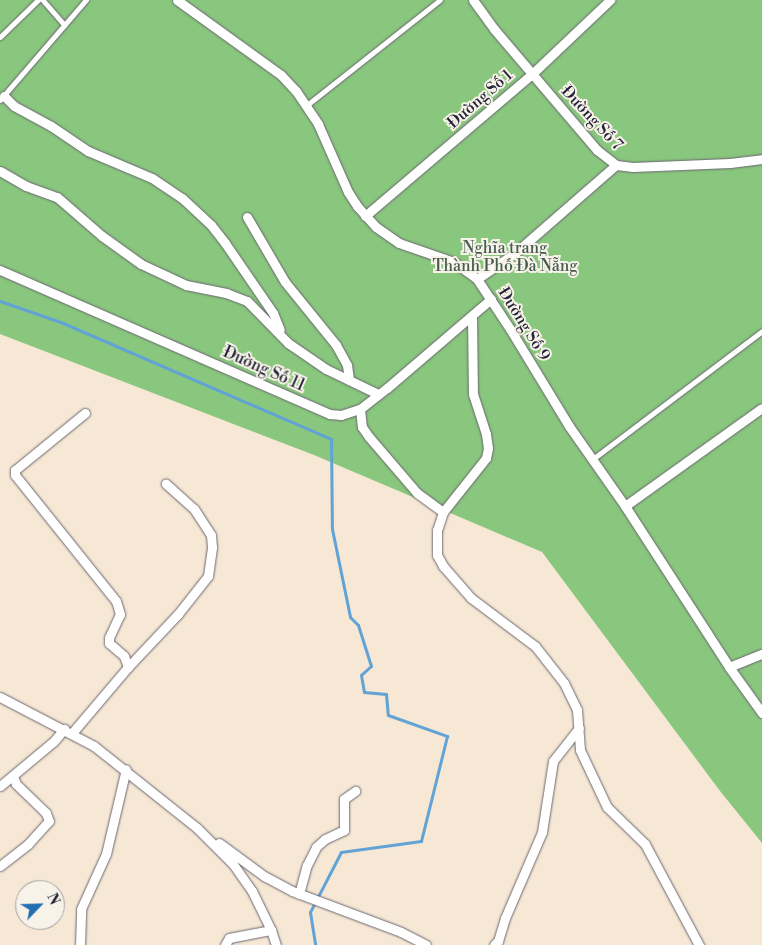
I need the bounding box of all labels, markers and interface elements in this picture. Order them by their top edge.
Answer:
street label: Đường Số 1 [444,66,516,132]
street label: Đường Số 7 [557,82,627,154]
park label: Nghĩa trang Thành Phố Đà Nẵng [432,238,578,276]
street label: Đường Số 9 [494,284,554,364]
street label: Đường Số 11 [220,342,308,396]
north arrow [15,880,65,930]
text: N [42,891,63,908]

